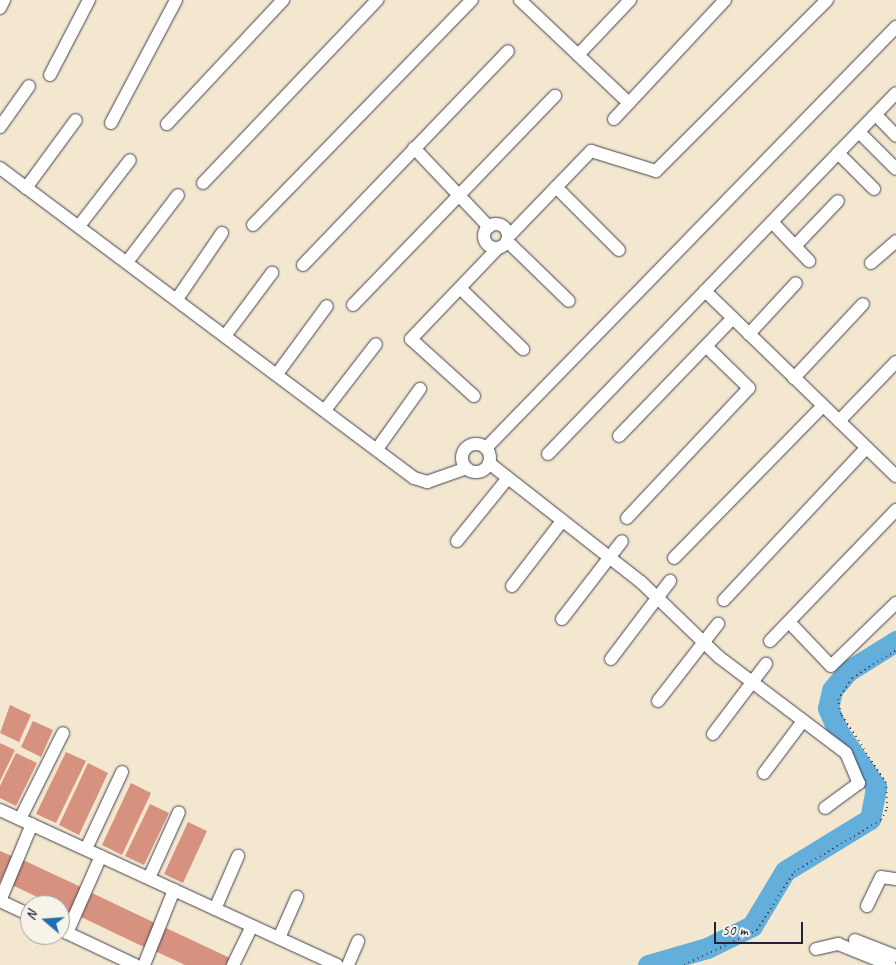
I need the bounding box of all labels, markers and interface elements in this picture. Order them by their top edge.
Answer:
north arrow [20,895,70,945]
text: N [22,909,41,922]
scale bar [716,912,805,944]
text: 50 m [722,921,748,940]

